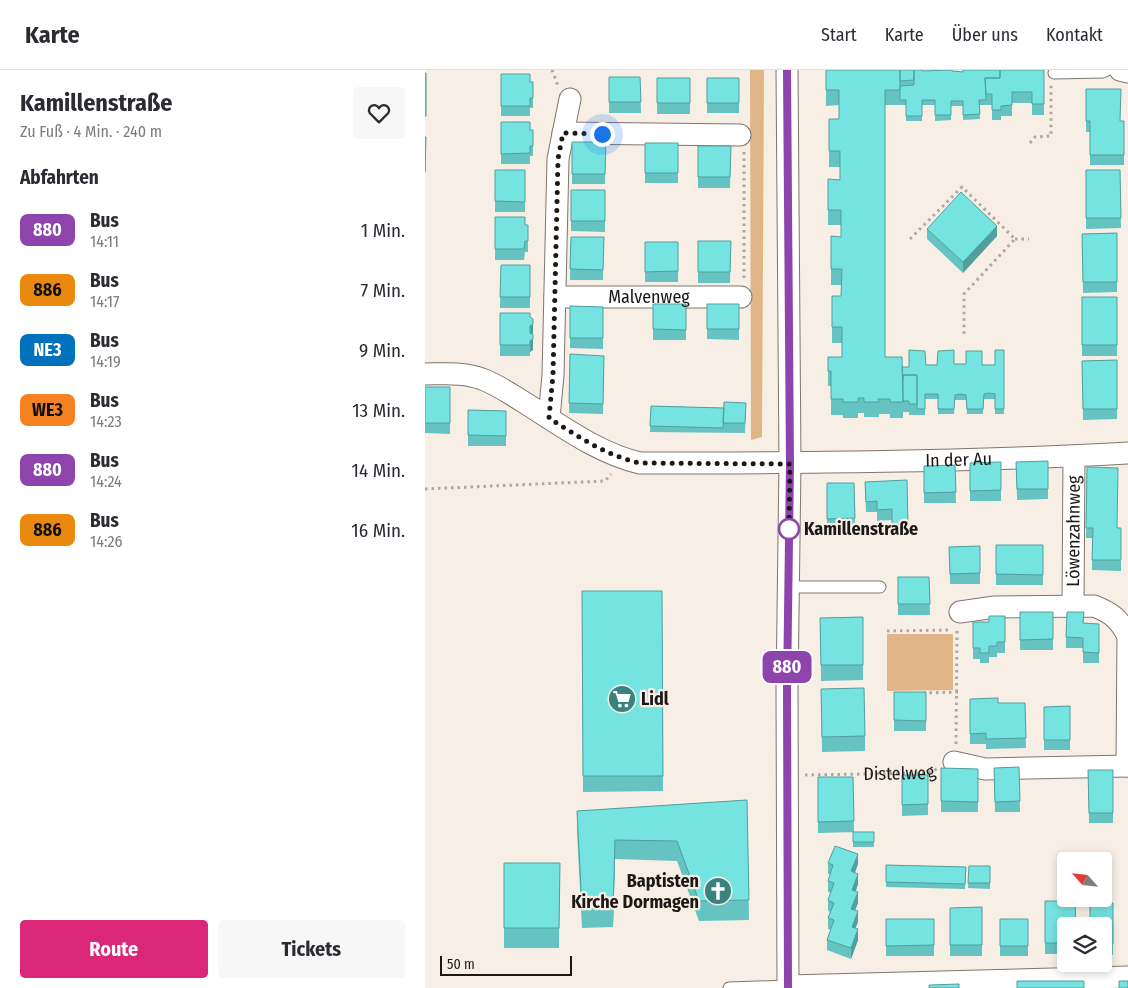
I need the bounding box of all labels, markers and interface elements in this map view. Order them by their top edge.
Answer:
text: Karte [25,21,80,49]
text: Start [821,24,857,46]
text: Karte [885,24,924,46]
text: Über uns [952,24,1018,46]
text: Kontakt [1046,24,1103,46]
button: heart [353,87,405,139]
text: Kamillenstraße [20,89,172,117]
text: Zu Fuß · 4 Min. · 240 m [20,122,162,141]
your location [590,122,615,147]
text: Abfahrten [20,166,99,189]
text: Bus [90,209,119,232]
text: 880 [33,219,62,241]
text: 1 Min. [361,219,405,242]
text: 14:11 [90,232,119,251]
text: Bus [90,269,119,292]
text: 886 [33,279,62,301]
text: 7 Min. [361,279,405,302]
street label: Malvenweg [608,286,690,308]
text: 14:17 [90,292,119,311]
text: Bus [90,329,119,352]
text: NE3 [34,339,61,361]
text: 9 Min. [359,339,405,362]
text: 14:19 [90,352,121,371]
text: Bus [90,389,119,412]
text: WE3 [32,399,63,421]
text: 13 Min. [352,399,405,422]
text: 14:23 [90,412,122,431]
street label: In der Au [925,448,992,472]
text: Bus [90,449,119,472]
text: 880 [33,459,62,481]
text: 14 Min. [352,459,405,482]
text: 14:24 [90,472,122,491]
street label: Löwenzahnweg [1062,475,1085,587]
text: Bus [90,509,119,532]
marker: Kamillenstraße [778,518,800,540]
place label: Kamillenstraße [804,518,918,540]
text: 886 [33,519,62,541]
text: 16 Min. [351,519,405,542]
text: 14:26 [90,532,122,551]
line badge: 880 [758,651,816,683]
text: 880 [773,656,801,678]
supermarket icon: Lidl [607,684,637,714]
place label: Lidl [641,688,669,710]
street label: Distelweg [863,760,939,785]
north arrow [1057,852,1113,908]
map controls [1057,852,1112,972]
place label: Baptisten Kirche Dormagen [571,870,699,913]
church icon: Baptisten Kirche Dormagen [703,876,733,906]
button: layers [1057,917,1112,972]
button: Route [20,920,208,978]
button: Tickets [218,920,405,978]
scale bar [440,953,573,976]
text: 50 m [447,956,475,973]

